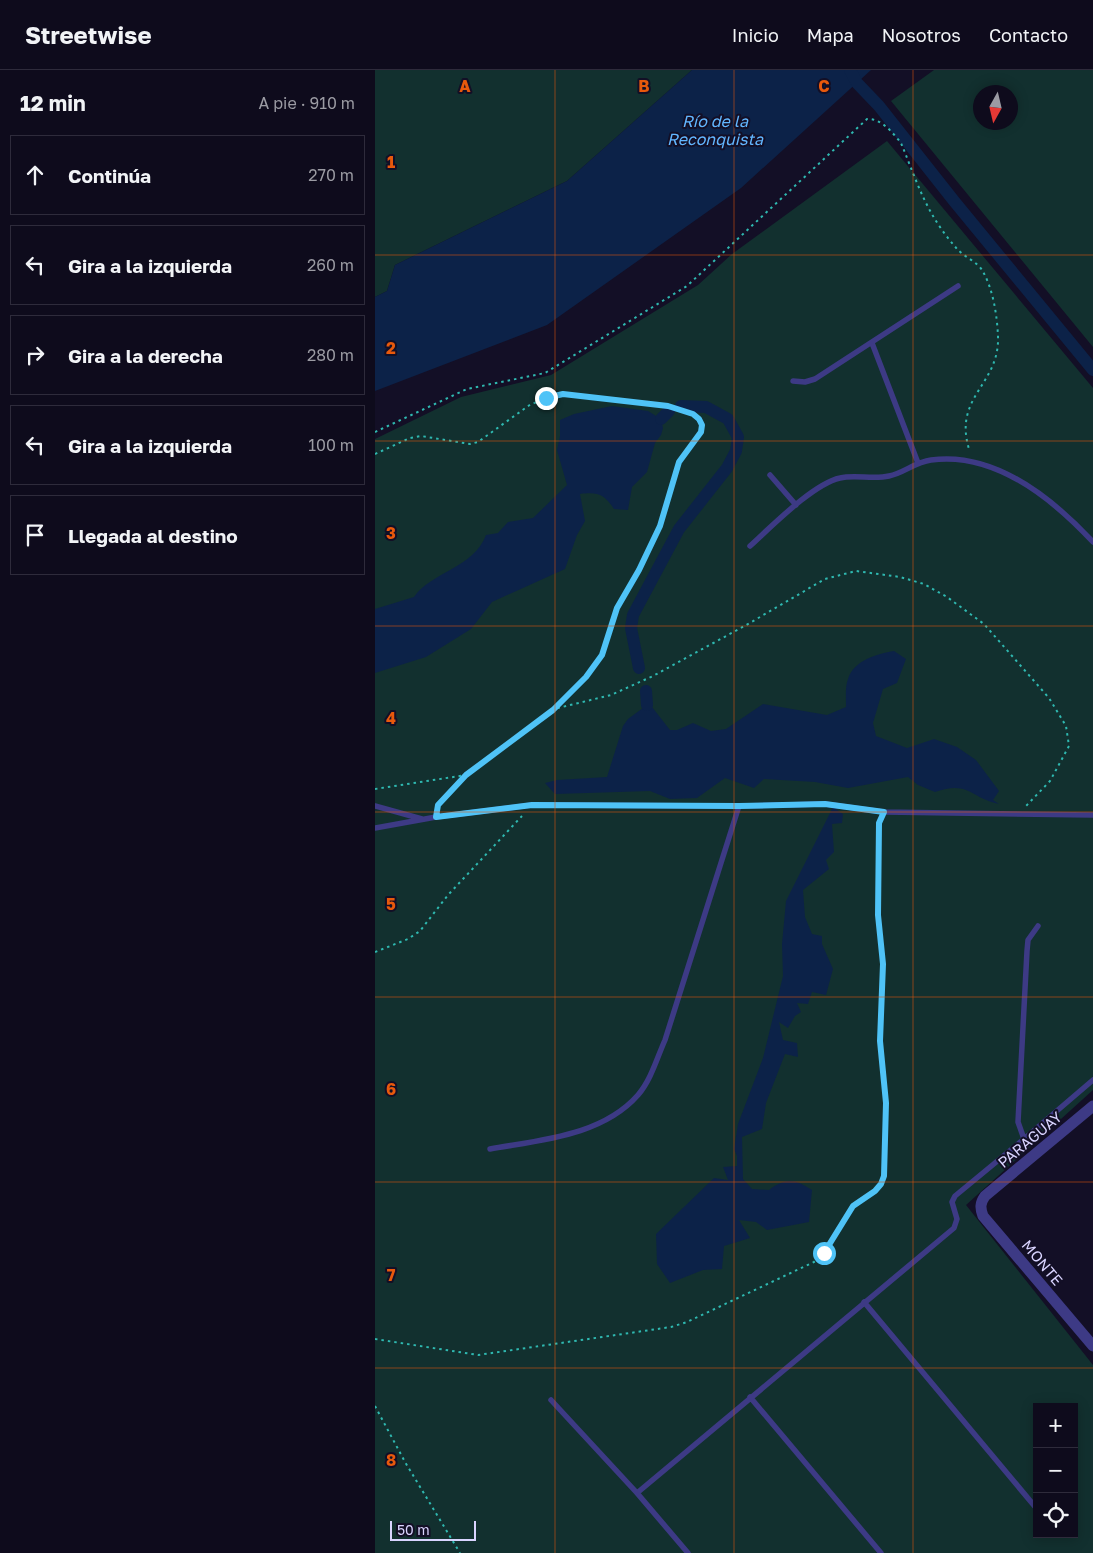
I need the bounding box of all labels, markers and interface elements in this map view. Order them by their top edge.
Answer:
text: Streetwise [25,20,152,49]
text: Inicio [732,24,779,46]
text: Mapa [807,24,854,46]
text: Nosotros [882,24,961,46]
text: Contacto [989,24,1068,46]
text: A [459,76,471,96]
text: B [638,76,650,96]
text: C [818,76,830,96]
north arrow [973,85,1018,130]
text: 12 min [20,90,86,116]
text: A pie · 910 m [259,93,355,113]
water label: Río de la Reconquista [667,111,764,149]
text: 1 [387,152,395,172]
icon: ahead [21,161,49,189]
text: Continúa [68,164,151,187]
text: 270 m [308,165,354,185]
icon: left [21,251,49,279]
text: Gira a la izquierda [68,254,232,277]
text: 260 m [307,255,354,275]
text: 2 [386,338,396,358]
icon: right [21,341,49,369]
text: Gira a la derecha [68,344,223,367]
text: 280 m [307,345,354,365]
route end [535,387,558,410]
icon: left [21,431,49,459]
text: Gira a la izquierda [68,434,232,457]
text: 100 m [308,435,354,455]
icon: arrive [21,521,49,549]
text: 3 [386,523,396,543]
text: Llegada al destino [68,524,238,547]
text: 4 [386,708,396,728]
text: 5 [386,894,396,914]
text: 6 [386,1079,396,1099]
street label: PARAGUAY [994,1107,1065,1171]
street label: MONTE [1019,1236,1067,1289]
route start [813,1242,836,1265]
text: 7 [387,1265,396,1285]
map controls [1033,1403,1078,1538]
button: + [1033,1403,1078,1448]
button: − [1033,1448,1078,1493]
text: 8 [386,1450,396,1470]
button: locate [1033,1493,1078,1538]
scale bar [390,1518,476,1541]
text: 50 m [397,1521,430,1538]

